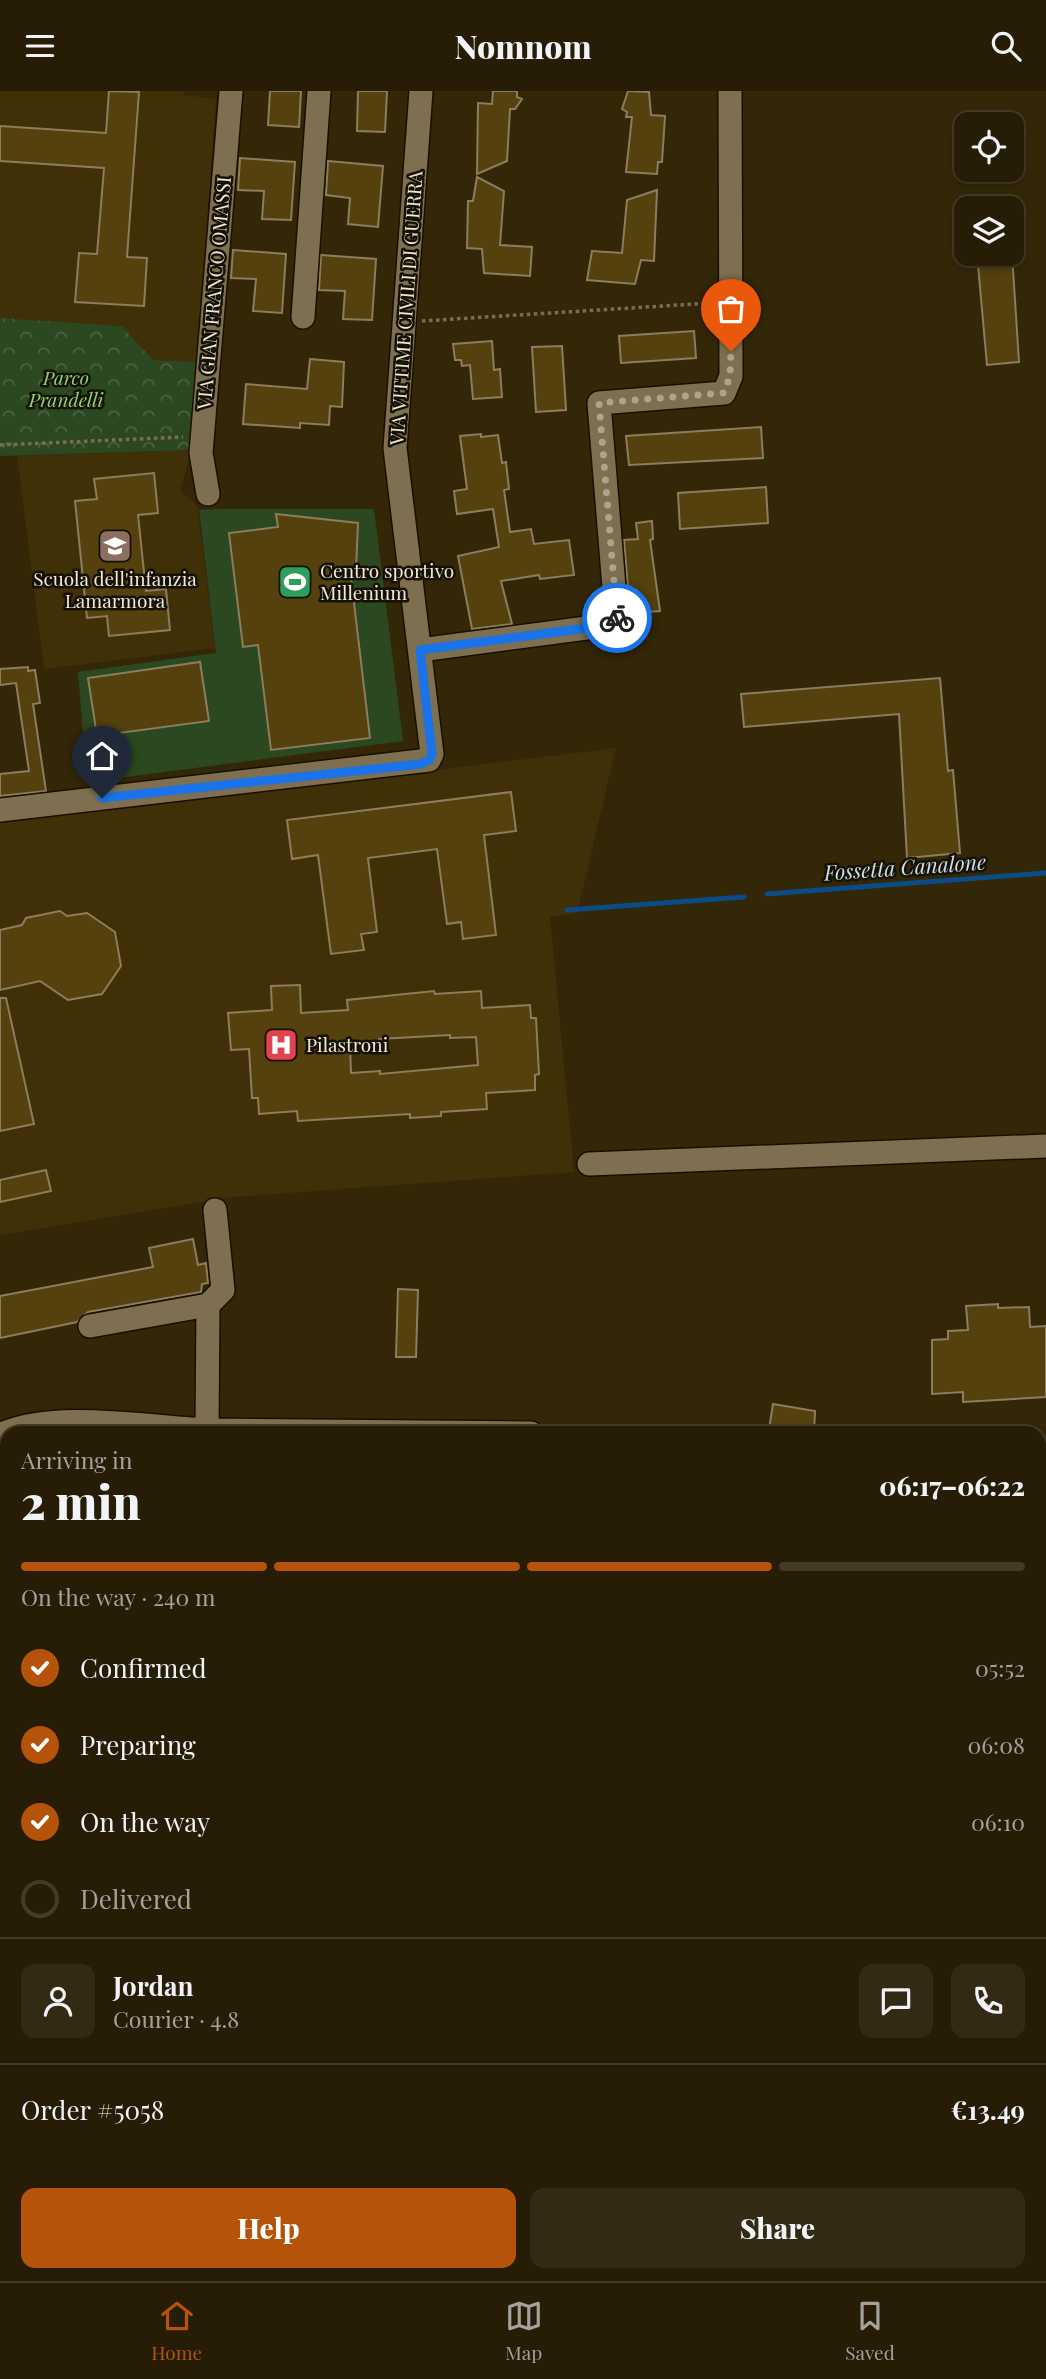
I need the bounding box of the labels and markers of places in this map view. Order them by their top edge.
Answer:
pin [701,279,761,351]
school or university icon: Scuola dell'infanzia Lamarmora [96,527,134,565]
place label: Centro sportivo Millenium [320,557,454,605]
sports icon: Centro sportivo Millenium [276,563,314,601]
place label: Scuola dell'infanzia Lamarmora [33,565,197,613]
pin [72,726,132,798]
hospital icon: Pilastroni [262,1026,300,1064]
place label: Pilastroni [306,1031,389,1057]

